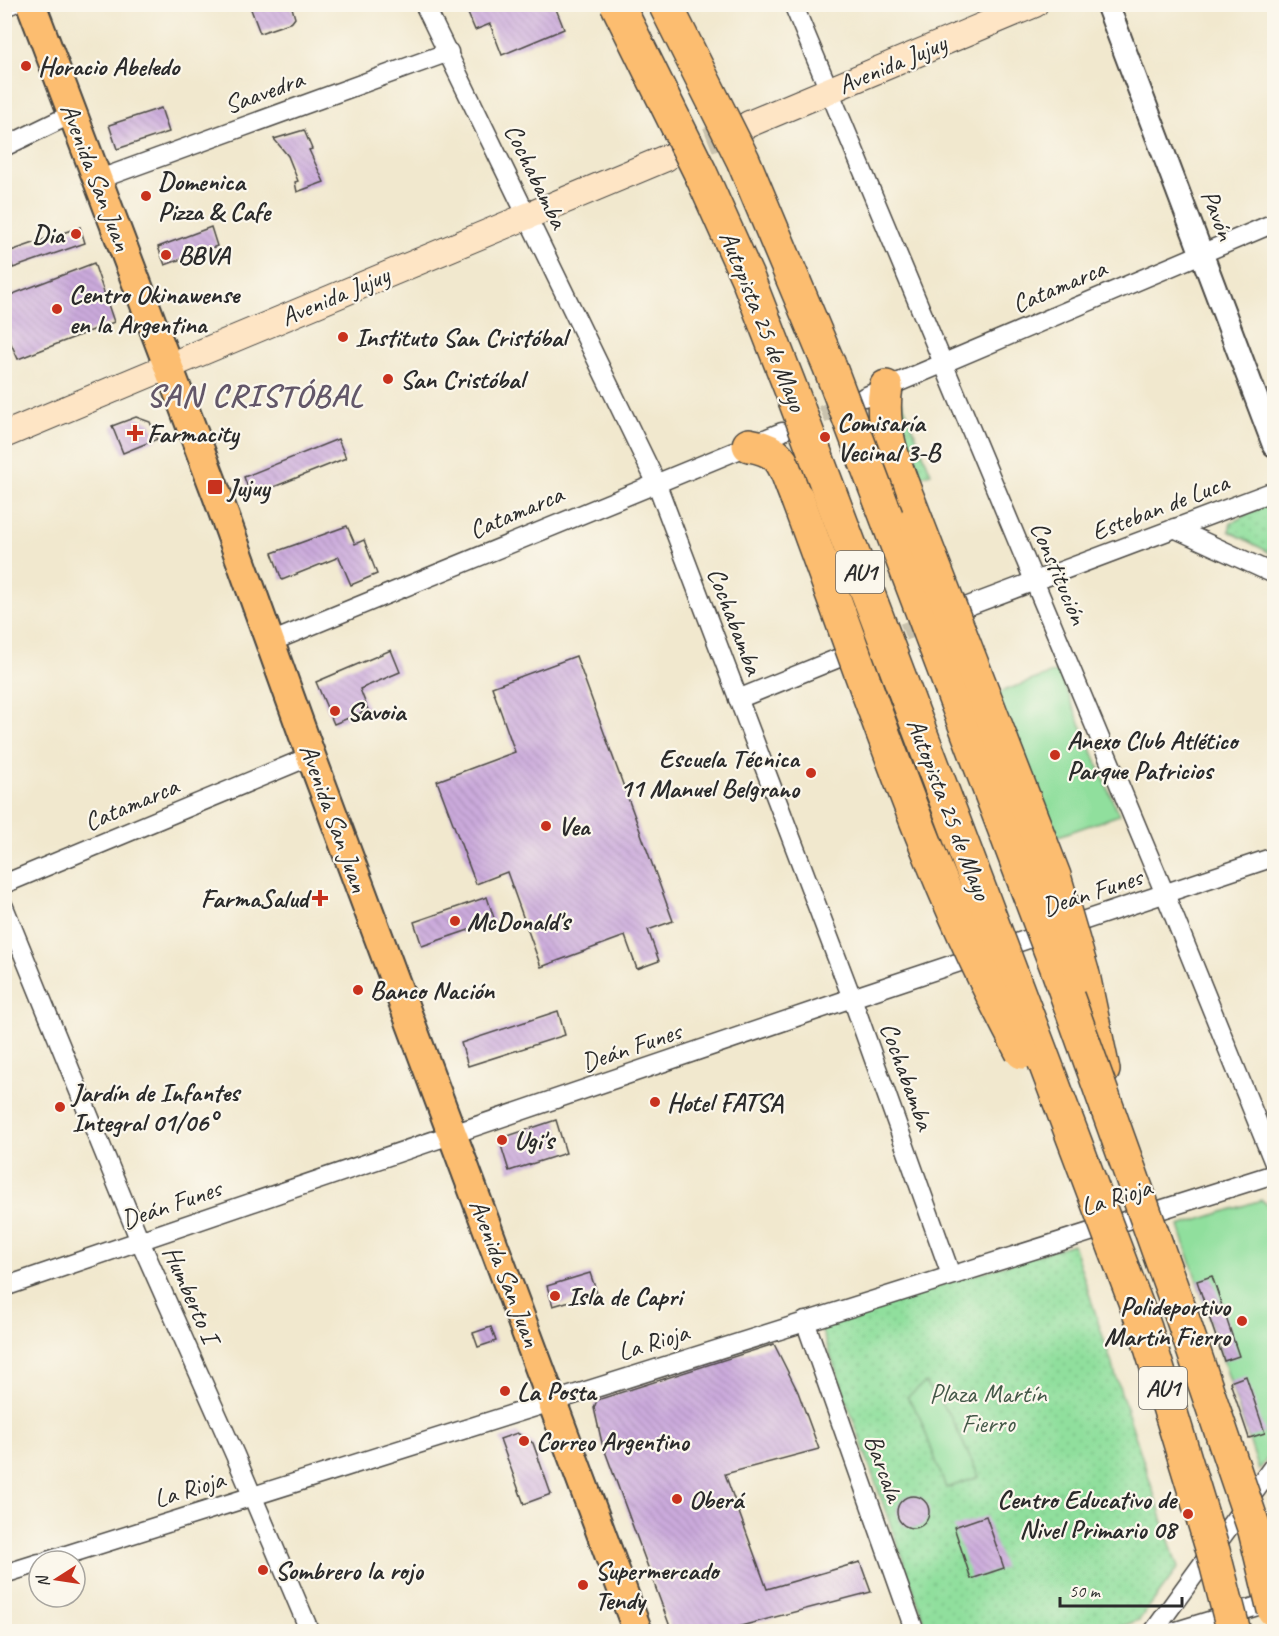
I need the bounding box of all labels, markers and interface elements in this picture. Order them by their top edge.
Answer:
street label: Avenida Jujuy [833,26,953,102]
place label: Horacio Abeledo [38,50,181,83]
marker: Horacio Abeledo [19,59,33,73]
street label: Saavedra [220,62,310,122]
street label: Avenida San Juan [53,99,139,256]
street label: Cochabamba [497,118,576,235]
place label: Domenica Pizza & Cafe [158,165,273,228]
street label: Pavón [1193,185,1243,246]
marker: Domenica Pizza & Cafe [139,189,153,203]
place label: Dia [33,218,66,251]
street label: Autopista 25 de Mayo [712,226,815,418]
marker: Dia [69,227,83,241]
place label: BBVA [178,239,231,272]
marker: BBVA [159,248,173,262]
street label: Catamarca [1007,251,1113,321]
street label: Avenida Jujuy [276,258,396,334]
place label: Centro Okinawense en la Argentina [69,278,242,341]
marker: Centro Okinawense en la Argentina [50,302,64,316]
place label: Instituto San Cristóbal [355,321,571,354]
marker: Instituto San Cristóbal [336,330,350,344]
place label: San Cristóbal [400,363,528,396]
marker: San Cristóbal [381,372,395,386]
district label: SAN CRISTÓBAL [146,375,364,416]
place label: Comisaría Vecinal 3-B [837,406,942,469]
place label: Farmacity [147,417,240,450]
marker: Farmacity [128,426,142,440]
marker: Comisaría Vecinal 3-B [818,430,832,444]
street label: Esteban de Luca [1087,465,1235,548]
place label: Jujuy [226,471,271,504]
street label: Catamarca [464,477,570,547]
marker: Jujuy [206,478,224,496]
street label: Constitución [1023,517,1096,631]
road number: AU1 [836,551,884,593]
street label: Cochabamba [700,563,771,681]
place label: Savoia [347,695,408,728]
marker: Savoia [328,704,342,718]
street label: Autopista 25 de Mayo [899,714,999,906]
place label: Anexo Club Atlético Parque Patricios [1067,724,1240,787]
street label: Avenida San Juan [292,739,376,897]
place label: Escuela Técnica 11 Manuel Belgrano [620,742,801,805]
marker: Anexo Club Atlético Parque Patricios [1048,748,1062,762]
marker: Escuela Técnica 11 Manuel Belgrano [804,766,818,780]
street label: Catamarca [79,769,185,839]
place label: Vea [558,810,592,843]
marker: Vea [539,819,553,833]
street label: Deán Funes [1038,860,1148,924]
place label: FarmaSalud [201,882,313,915]
marker: FarmaSalud [313,891,327,905]
place label: McDonald's [467,905,573,938]
marker: McDonald's [448,914,462,928]
place label: Banco Nación [370,974,495,1007]
marker: Banco Nación [351,983,365,997]
street label: Deán Funes [577,1014,687,1079]
street label: Cochabamba [872,1018,942,1136]
place label: Jardín de Infantes Integral 01/06° [70,1076,242,1139]
place label: Hotel FATSA [667,1086,784,1119]
marker: Hotel FATSA [648,1095,662,1109]
marker: Jardín de Infantes Integral 01/06° [53,1100,67,1114]
place label: Ugi's [514,1124,557,1157]
marker: Ugi's [495,1133,509,1147]
street label: La Rioja [1077,1170,1157,1223]
street label: Deán Funes [117,1171,227,1236]
street label: Avenida San Juan [462,1195,548,1352]
street label: Humberto I [155,1241,229,1353]
place label: Isla de Capri [567,1280,686,1313]
marker: Isla de Capri [548,1289,562,1303]
place label: Polideportivo Martín Fierro [1104,1290,1232,1353]
marker: Polideportivo Martín Fierro [1235,1314,1249,1328]
street label: La Rioja [614,1315,694,1368]
road number: AU1 [1139,1367,1187,1409]
place label: La Posta [517,1375,598,1408]
park label: Plaza Martín Fierro [930,1377,1048,1440]
marker: La Posta [498,1384,512,1398]
place label: Correo Argentino [536,1425,690,1458]
street label: Barcala [857,1430,912,1508]
marker: Correo Argentino [517,1434,531,1448]
street label: La Rioja [150,1462,230,1515]
place label: Oberá [689,1483,746,1516]
place label: Centro Educativo de Nivel Primario 08 [997,1483,1179,1546]
marker: Oberá [670,1492,684,1506]
marker: Centro Educativo de Nivel Primario 08 [1181,1507,1195,1521]
north arrow [27,1549,87,1609]
place label: Sombrero la rojo [275,1554,424,1587]
place label: Supermercado Tendy [595,1554,721,1617]
marker: Sombrero la rojo [256,1563,270,1577]
scale bar [1060,1570,1182,1608]
text: N [32,1572,54,1589]
marker: Supermercado Tendy [576,1578,590,1592]
text: 50 m [1069,1580,1102,1602]

